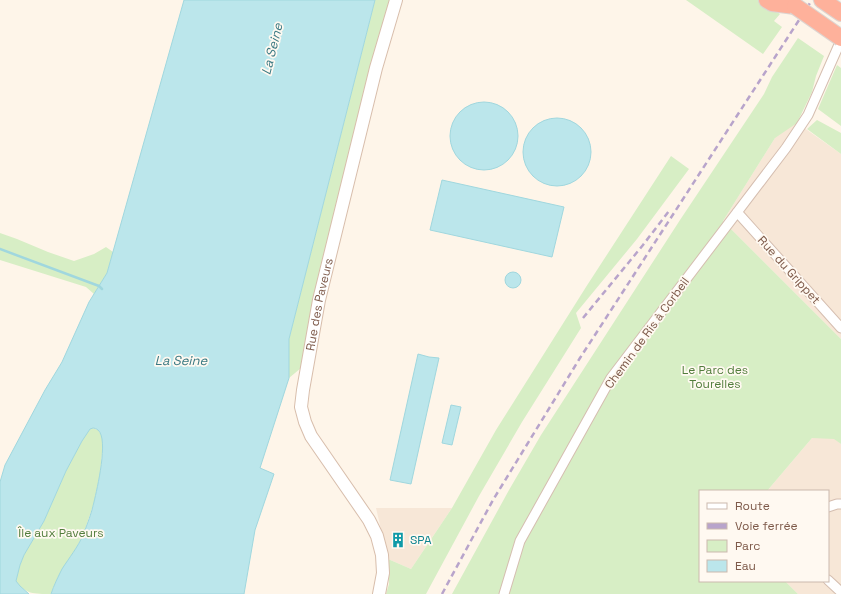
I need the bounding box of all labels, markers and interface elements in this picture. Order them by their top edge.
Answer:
water label: La Seine [257,20,287,76]
street label: Rue du Grippet [754,233,824,307]
street label: Rue des Paveurs [302,256,337,352]
street label: Chemin de Ris à Corbeil [601,274,693,392]
water label: La Seine [155,352,209,369]
park label: Le Parc des Tourelles [682,362,748,392]
legend [699,490,829,582]
text: Route [735,498,770,514]
text: Voie ferrée [735,518,798,534]
park label: Île aux Paveurs [17,525,104,541]
building icon: SPA [389,531,407,549]
place label: SPA [410,532,432,548]
text: Parc [735,538,760,554]
text: Eau [735,558,756,574]

